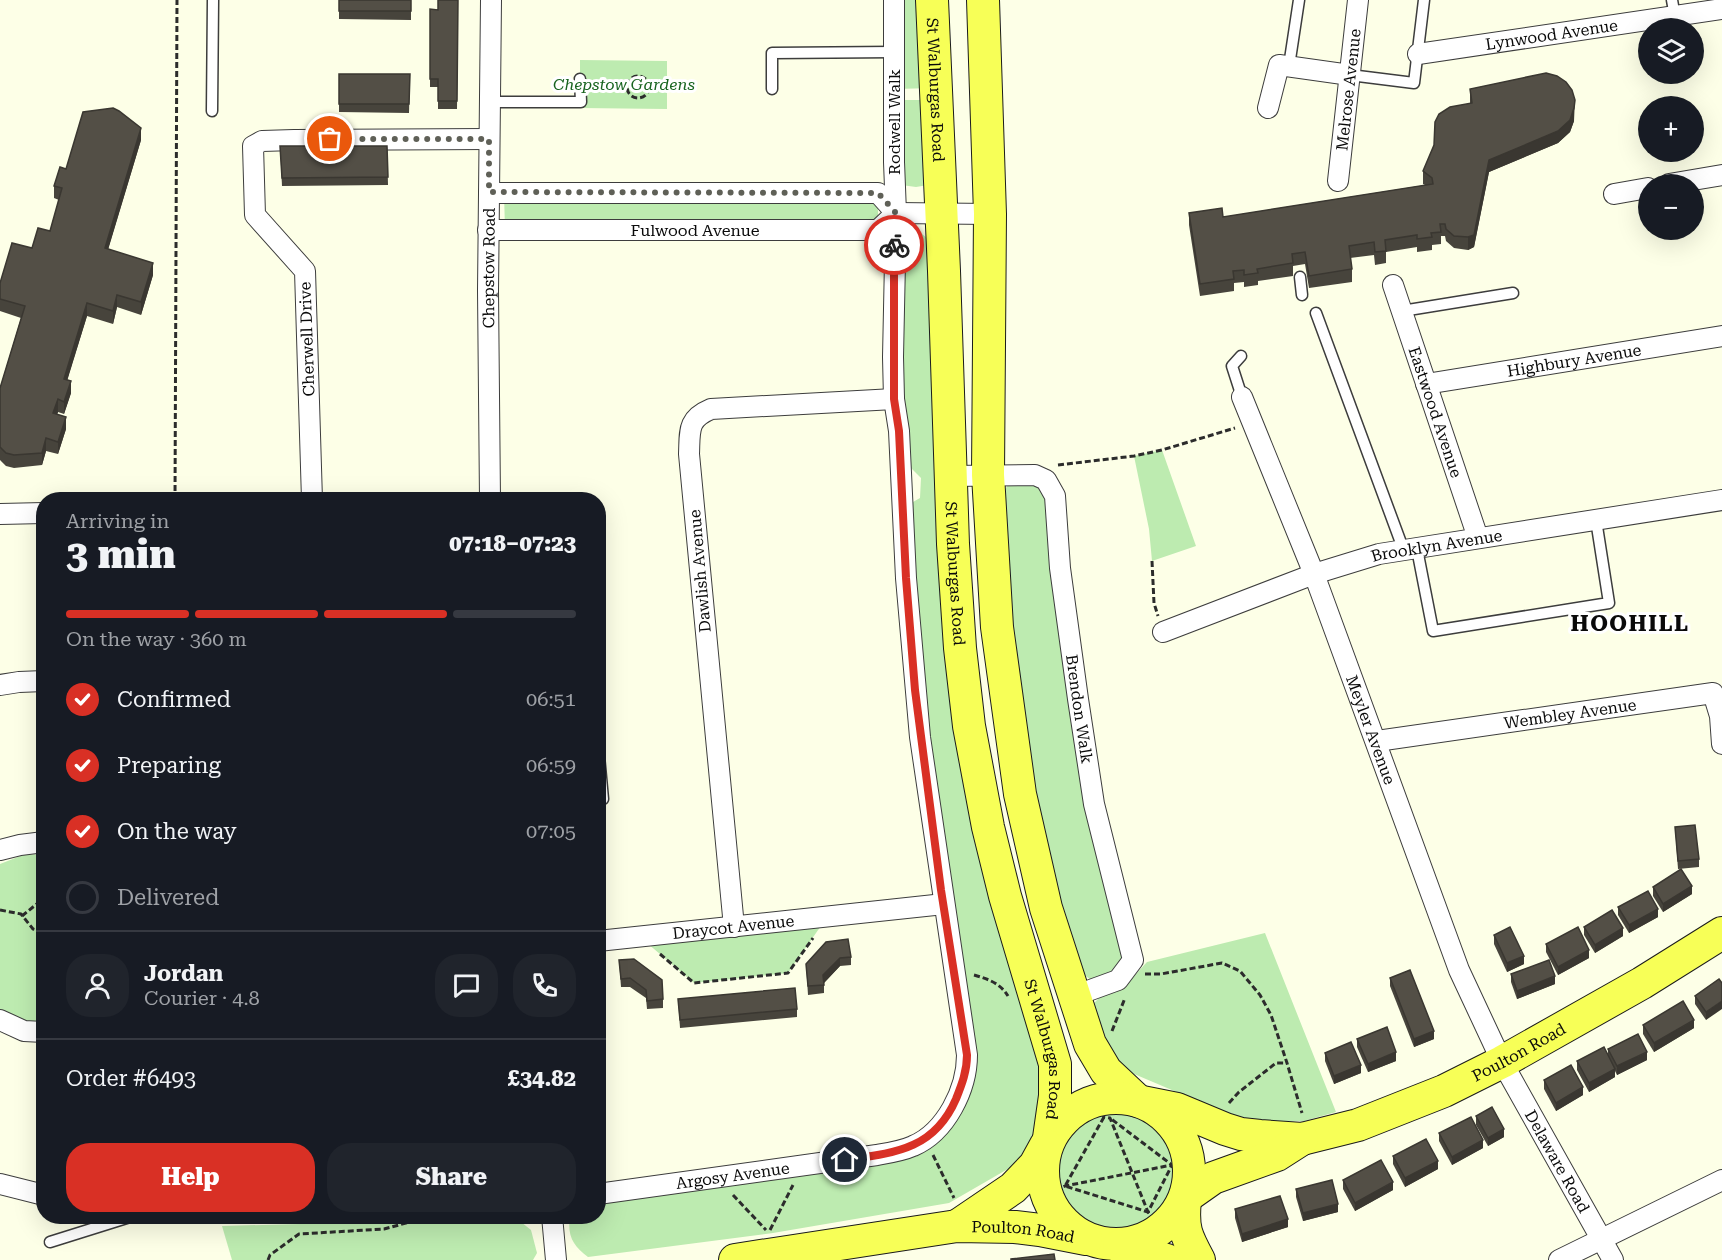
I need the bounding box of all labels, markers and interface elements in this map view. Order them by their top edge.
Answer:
street label: Lynwood Avenue [1484,15,1619,53]
street label: St Walburgas Road [923,17,949,162]
map controls [1638,18,1704,240]
button: layers [1638,18,1704,84]
street label: Melrose Avenue [1332,27,1364,152]
street label: Rodwell Walk [885,69,904,175]
park label: Chepstow Gardens [553,75,695,94]
button: + [1638,96,1704,162]
pin [304,113,355,164]
icon: bag [313,122,346,155]
button: − [1638,174,1704,240]
street label: Chepstow Road [478,208,498,328]
courier [864,215,924,275]
street label: Fulwood Avenue [631,221,760,240]
icon: bike [878,229,911,262]
street label: Cherwell Drive [295,281,318,397]
street label: Highbury Avenue [1506,340,1643,380]
street label: Eastwood Avenue [1405,344,1467,480]
street label: St Walburgas Road [942,501,969,646]
street label: Dawlish Avenue [685,508,715,633]
text: Arriving in [66,509,169,533]
street label: Brooklyn Avenue [1368,525,1504,565]
text: 07:18–07:23 [449,531,576,556]
text: 3 min [66,532,176,578]
district label: HOOHILL [1570,611,1690,636]
text: On the way · 360 m [66,627,247,651]
street label: Brendon Walk [1062,653,1097,765]
street label: Meyler Avenue [1342,673,1400,787]
icon: check [66,683,99,716]
text: Confirmed [117,687,231,712]
text: 06:51 [526,687,576,711]
street label: Wembley Avenue [1503,695,1638,732]
icon: check [66,749,99,782]
text: Preparing [117,753,221,778]
text: 06:59 [526,753,576,777]
icon: check [66,815,99,848]
text: On the way [117,819,237,844]
text: 07:05 [526,819,576,843]
text: Delivered [117,885,219,910]
street label: Draycot Avenue [671,911,795,942]
button: person [66,954,129,1017]
button: chat [435,954,498,1017]
button: phone [513,954,576,1017]
text: Jordan [144,961,223,986]
street label: St Walburgas Road [1021,977,1065,1121]
text: Courier · 4.8 [144,986,260,1010]
street label: Poulton Road [1468,1019,1569,1085]
text: Order #6493 [66,1066,196,1091]
text: £34.82 [507,1066,576,1091]
street label: Delaware Road [1521,1106,1594,1216]
pin [819,1134,870,1185]
button: Help [66,1143,315,1212]
button: Share [327,1143,576,1212]
icon: home [828,1143,861,1176]
street label: Argosy Avenue [675,1158,791,1193]
street label: Poulton Road [971,1217,1076,1246]

